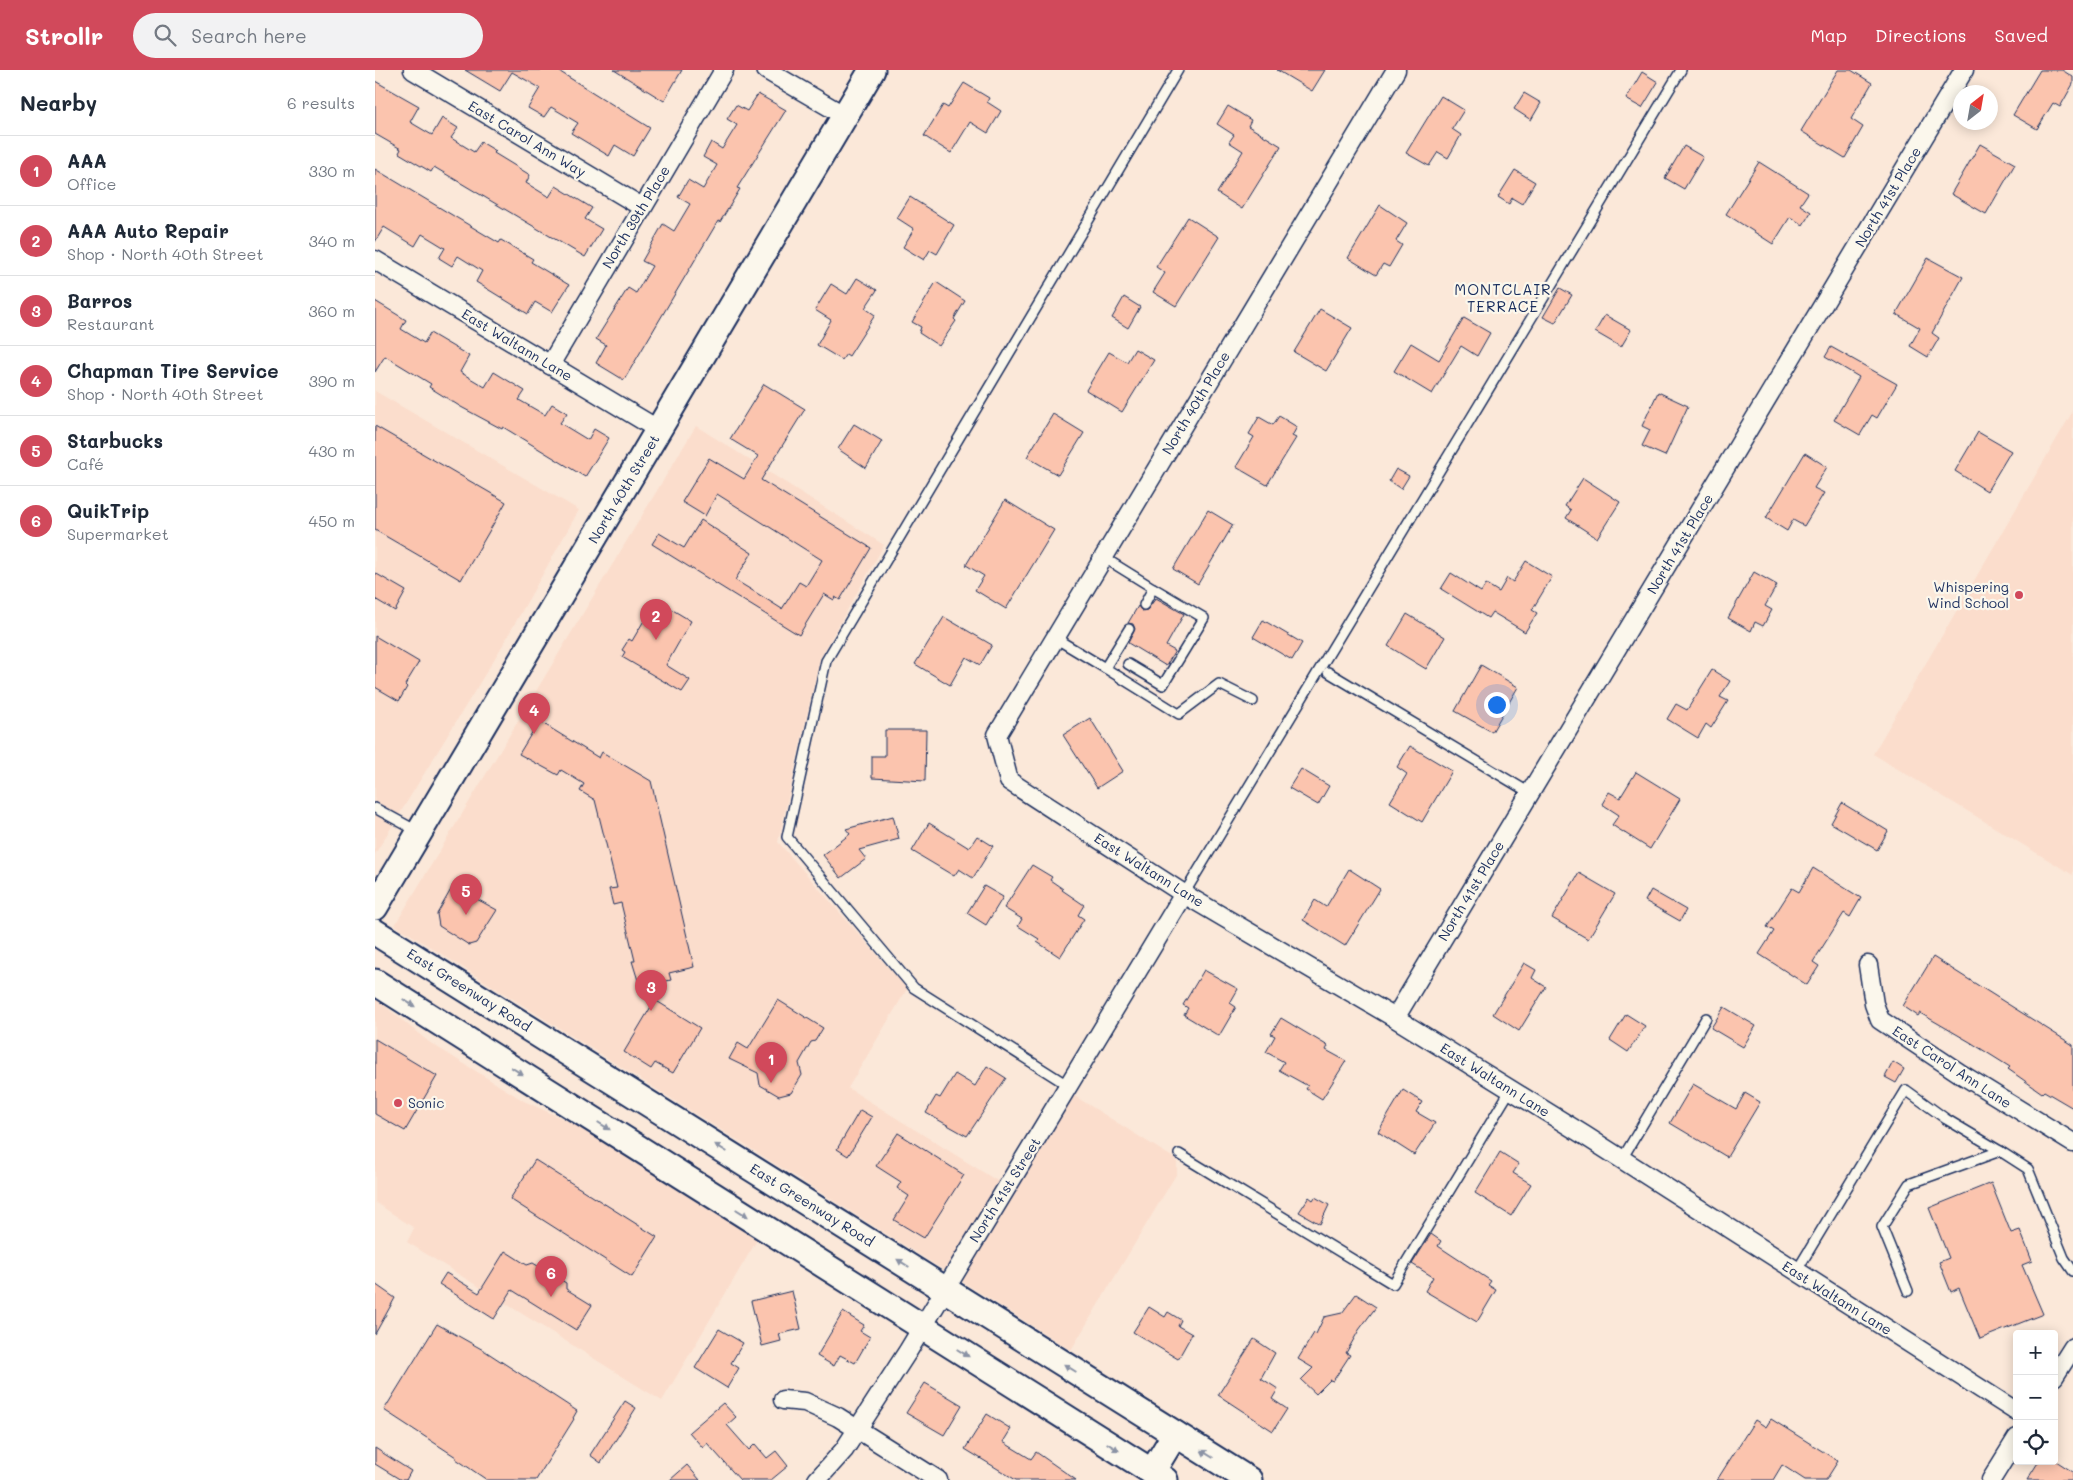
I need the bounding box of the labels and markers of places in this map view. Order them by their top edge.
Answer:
place label: Whispering Wind School [1927,577,2009,612]
marker: Whispering Wind School [2013,589,2025,601]
pin: 2 [640,599,672,640]
pin: 4 [518,693,550,734]
pin: 5 [450,874,482,915]
pin: 3 [635,970,667,1011]
pin: 1 [755,1042,787,1083]
place label: Sonic [408,1093,444,1112]
marker: Sonic [392,1097,404,1109]
pin: 6 [535,1256,567,1297]

